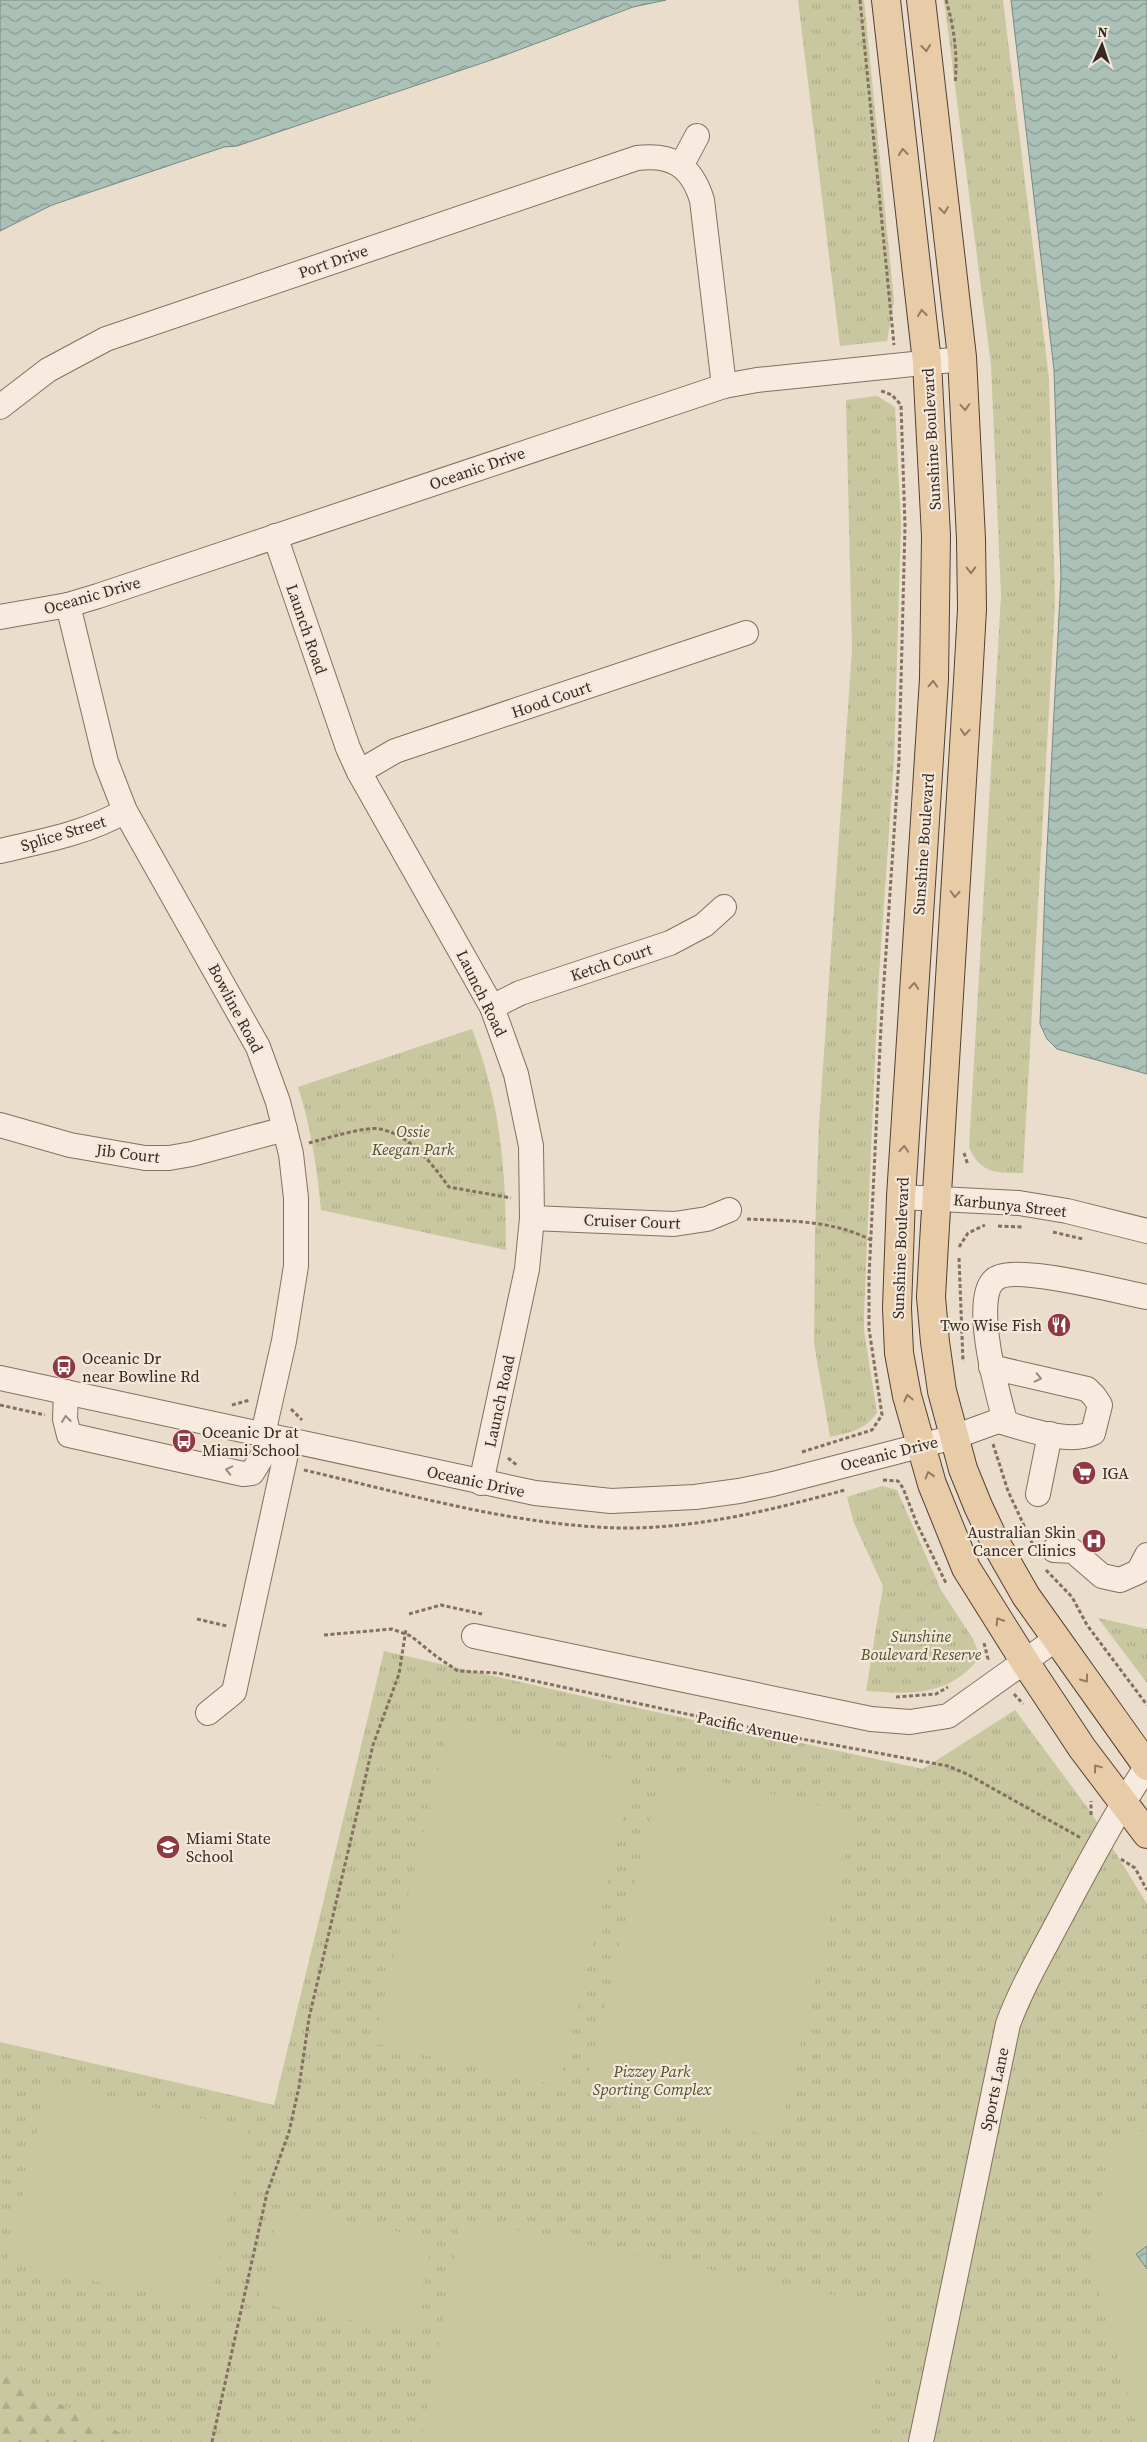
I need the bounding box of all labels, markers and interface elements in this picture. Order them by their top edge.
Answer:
north arrow [1077,20,1127,70]
text: N [1097,22,1108,42]
one-way arrow [920,45,931,53]
one-way arrow [898,148,909,156]
one-way arrow [938,206,949,214]
street label: Port Drive [295,239,371,283]
one-way arrow [917,309,928,317]
street label: Sunshine Boulevard [916,367,946,511]
one-way arrow [960,404,971,412]
street label: Oceanic Drive [426,441,528,495]
one-way arrow [966,566,976,574]
street label: Oceanic Drive [41,571,143,619]
street label: Launch Road [281,581,333,677]
street label: Hood Court [508,675,595,723]
one-way arrow [928,680,939,688]
one-way arrow [960,728,971,736]
street label: Sunshine Boulevard [907,772,939,916]
street label: Splice Street [18,809,109,856]
one-way arrow [949,891,960,899]
street label: Ketch Court [567,938,656,986]
street label: Launch Road [452,946,512,1040]
street label: Bowline Road [203,960,269,1056]
one-way arrow [909,982,920,990]
park label: Ossie Keegan Park [371,1120,455,1160]
street label: Jib Court [94,1138,162,1168]
one-way arrow [898,1144,909,1152]
street label: Sunshine Boulevard [887,1177,913,1319]
street label: Karbunya Street [952,1188,1069,1222]
street label: Cruiser Court [583,1208,682,1234]
restaurant icon: Two Wise Fish [1046,1312,1072,1338]
place label: Two Wise Fish [940,1314,1042,1336]
place label: Oceanic Dr near Bowline Rd [82,1347,199,1387]
street label: Launch Road [478,1353,520,1449]
bus stop icon: Oceanic Dr near Bowline Rd [51,1354,77,1380]
one-way arrow [1034,1372,1043,1383]
one-way arrow [903,1394,914,1403]
one-way arrow [61,1414,72,1422]
place label: Oceanic Dr at Miami School [202,1421,300,1461]
bus stop icon: Oceanic Dr at Miami School [171,1428,197,1454]
street label: Oceanic Drive [838,1430,940,1476]
street label: Oceanic Drive [425,1460,527,1502]
supermarket icon: IGA [1071,1460,1097,1486]
place label: IGA [1102,1462,1129,1484]
one-way arrow [224,1466,233,1476]
one-way arrow [924,1471,934,1480]
place label: Australian Skin Cancer Clinics [967,1521,1076,1561]
hospital icon: Australian Skin Cancer Clinics [1081,1528,1107,1554]
one-way arrow [995,1617,1005,1626]
park label: Sunshine Boulevard Reserve [860,1625,982,1665]
one-way arrow [1079,1673,1088,1683]
street label: Pacific Avenue [695,1705,801,1749]
one-way arrow [1094,1765,1102,1774]
place label: Miami State School [186,1827,271,1867]
school or university icon: Miami State School [155,1834,181,1860]
street label: Sports Lane [974,2045,1014,2133]
park label: Pizzey Park Sporting Complex [593,2060,712,2100]

